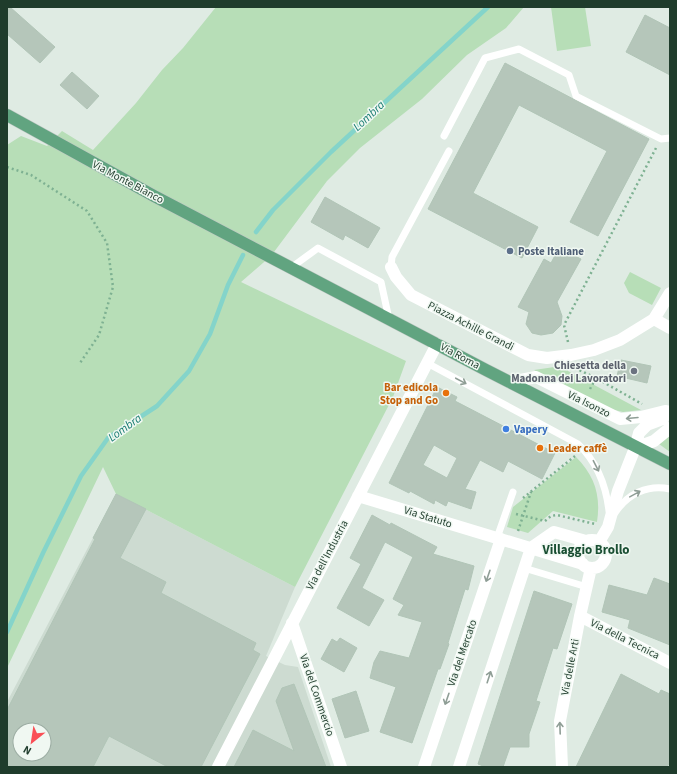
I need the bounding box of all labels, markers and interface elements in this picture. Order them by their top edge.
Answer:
water label: Lombra [349,96,389,135]
street label: Via Monte Bianco [90,157,166,207]
place label: Poste Italiane [518,244,584,259]
marker: Poste Italiane [505,246,515,256]
street label: Piazza Achille Grandi [425,298,517,354]
street label: Via Roma [438,339,482,373]
place label: Chiesetta della Madonna dei Lavoratori [511,358,626,386]
marker: Chiesetta della Madonna dei Lavoratori [629,366,639,376]
one-way arrow [455,378,467,385]
place label: Bar edicola Stop and Go [380,380,438,408]
street label: Via Isonzo [565,387,613,421]
marker: Bar edicola Stop and Go [441,388,451,398]
water label: Lombra [105,410,146,446]
one-way arrow [626,415,639,422]
place label: Vapery [513,422,548,437]
marker: Vapery [501,424,511,434]
place label: Leader caffè [548,441,607,456]
marker: Leader caffè [535,443,545,453]
one-way arrow [593,460,600,472]
one-way arrow [629,490,641,497]
street label: Via Statuto [402,503,454,531]
street label: Via dell'Industria [302,517,352,593]
district label: Villaggio Brollo [541,541,630,559]
one-way arrow [484,570,492,582]
street label: Via della Tecnica [588,615,662,663]
street label: Via del Mercato [444,618,480,688]
street label: Via delle Arti [557,638,583,696]
street label: Via del Commercio [296,652,338,738]
one-way arrow [486,670,493,683]
one-way arrow [443,693,450,706]
north arrow [12,722,52,762]
one-way arrow [556,722,564,735]
text: N [20,742,34,759]

